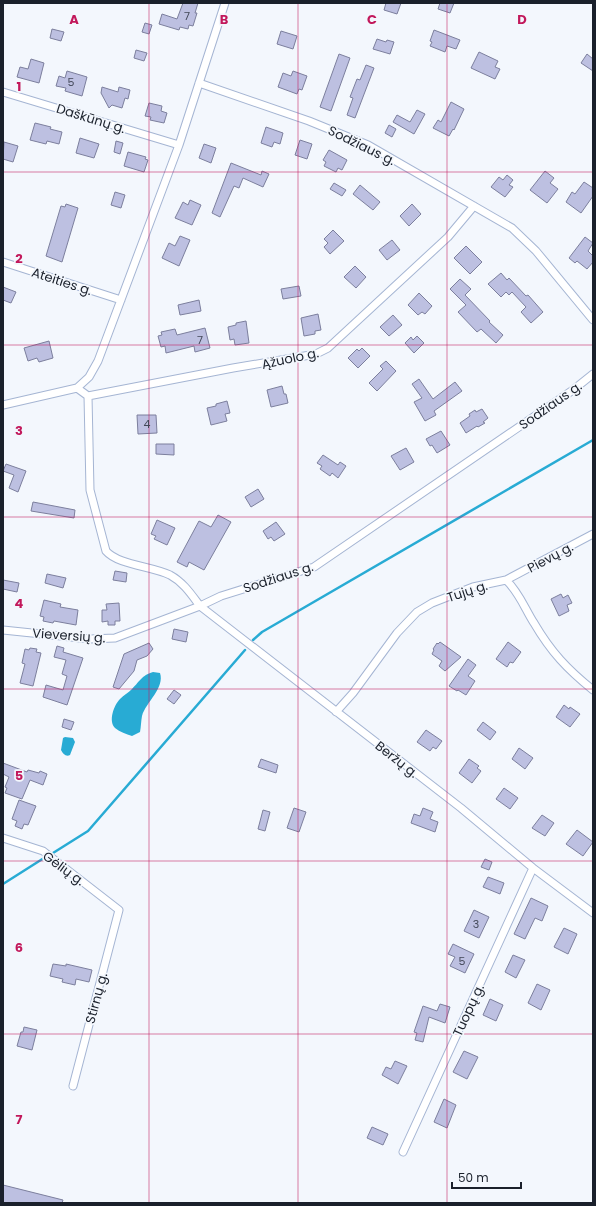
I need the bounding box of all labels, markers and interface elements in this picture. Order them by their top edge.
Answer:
house number: 7 [184,8,190,24]
text: A [69,10,79,29]
text: B [220,10,229,29]
text: C [367,10,377,29]
text: D [517,10,527,29]
house number: 5 [68,74,75,90]
text: 1 [17,77,21,96]
street label: Daškūnų g. [54,99,128,138]
street label: Sodžiaus g. [325,121,399,170]
text: 2 [15,249,23,268]
street label: Ateities g. [29,263,95,300]
house number: 7 [197,332,203,348]
street label: Ąžuolo g. [260,343,321,374]
street label: Sodžiaus g. [515,377,586,434]
house number: 4 [144,416,151,432]
text: 3 [15,421,23,440]
street label: Pievų g. [524,537,577,577]
street label: Sodžiaus g. [241,557,316,598]
street label: Tujų g. [444,576,490,607]
text: 4 [15,594,24,613]
street label: Vieversių g. [32,623,107,648]
street label: Beržų g. [371,736,422,782]
text: 5 [15,766,23,785]
street label: Gėlių g. [39,847,89,890]
house number: 3 [473,916,479,932]
text: 6 [15,938,23,957]
house number: 5 [459,953,466,969]
street label: Stirnų g. [81,970,112,1026]
street label: Tuopų g. [448,981,489,1040]
text: 7 [16,1110,23,1129]
scale bar [452,1164,521,1190]
text: 50 m [458,1169,489,1186]

